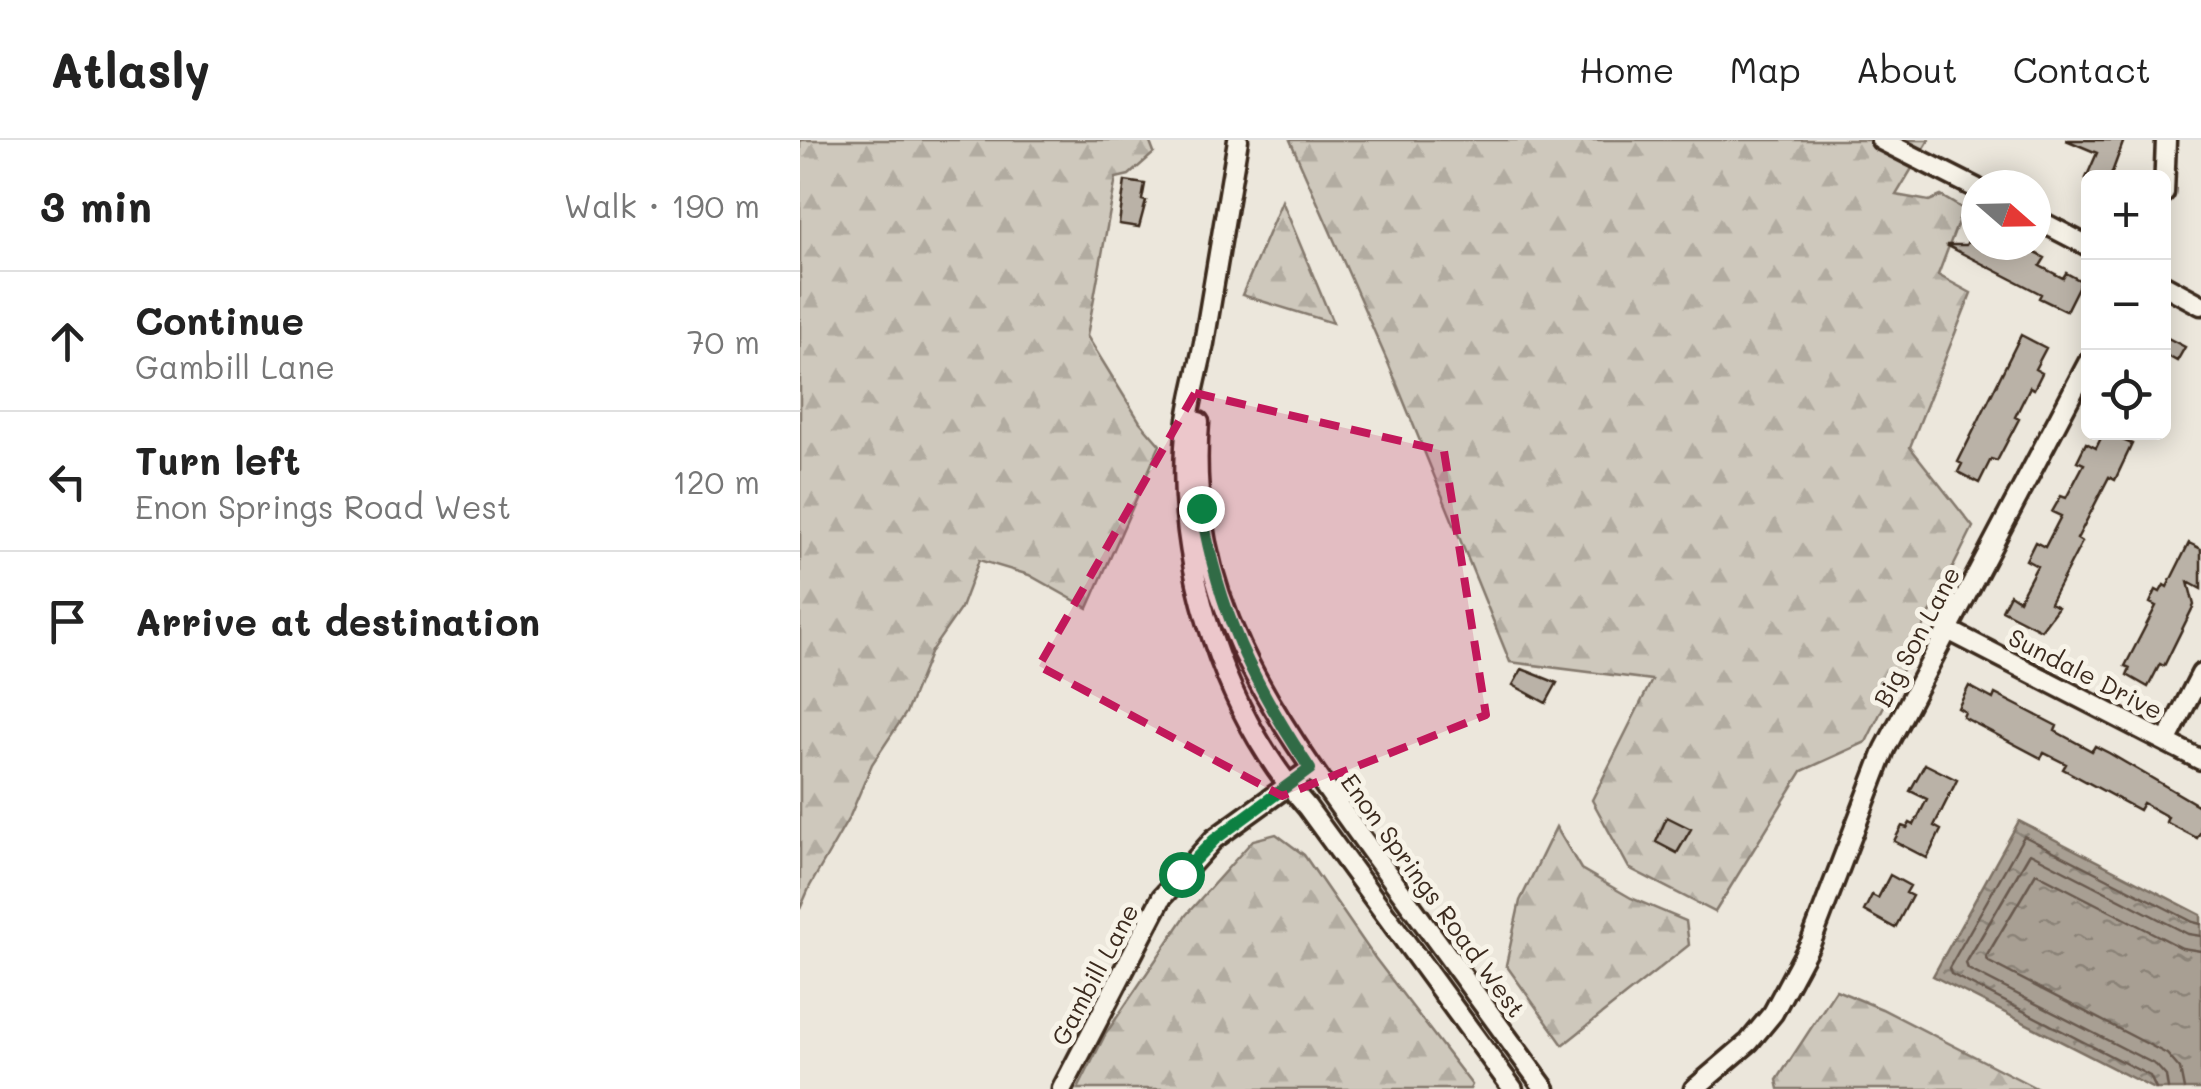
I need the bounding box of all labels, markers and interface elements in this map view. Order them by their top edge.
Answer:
text: Atlasly [50,38,210,100]
text: Home [1579,46,1675,92]
text: Map [1730,46,1801,92]
text: About [1856,46,1958,92]
text: Contact [2013,46,2151,92]
north arrow [1961,170,2051,260]
map controls [2081,170,2171,440]
button: + [2081,170,2171,260]
text: 3 min [40,178,152,233]
text: Walk · 190 m [564,184,760,226]
button: − [2081,260,2171,350]
text: Continue [135,295,304,345]
icon: ahead [40,314,95,369]
text: 70 m [687,320,760,362]
text: Gambill Lane [135,345,335,387]
button: locate [2081,350,2171,440]
text: Turn left [135,435,301,485]
icon: left [40,454,95,509]
text: 120 m [672,460,760,502]
text: Enon Springs Road West [135,485,511,527]
route end [1179,486,1225,532]
street label: Big Son Lane [1866,560,1966,712]
icon: arrive [40,594,95,649]
text: Arrive at destination [135,596,540,646]
street label: Sundale Drive [2004,620,2168,726]
street label: Enon Springs Road West [1335,767,1533,1023]
route start [1159,852,1205,898]
street label: Gambill Lane [1043,898,1145,1050]

